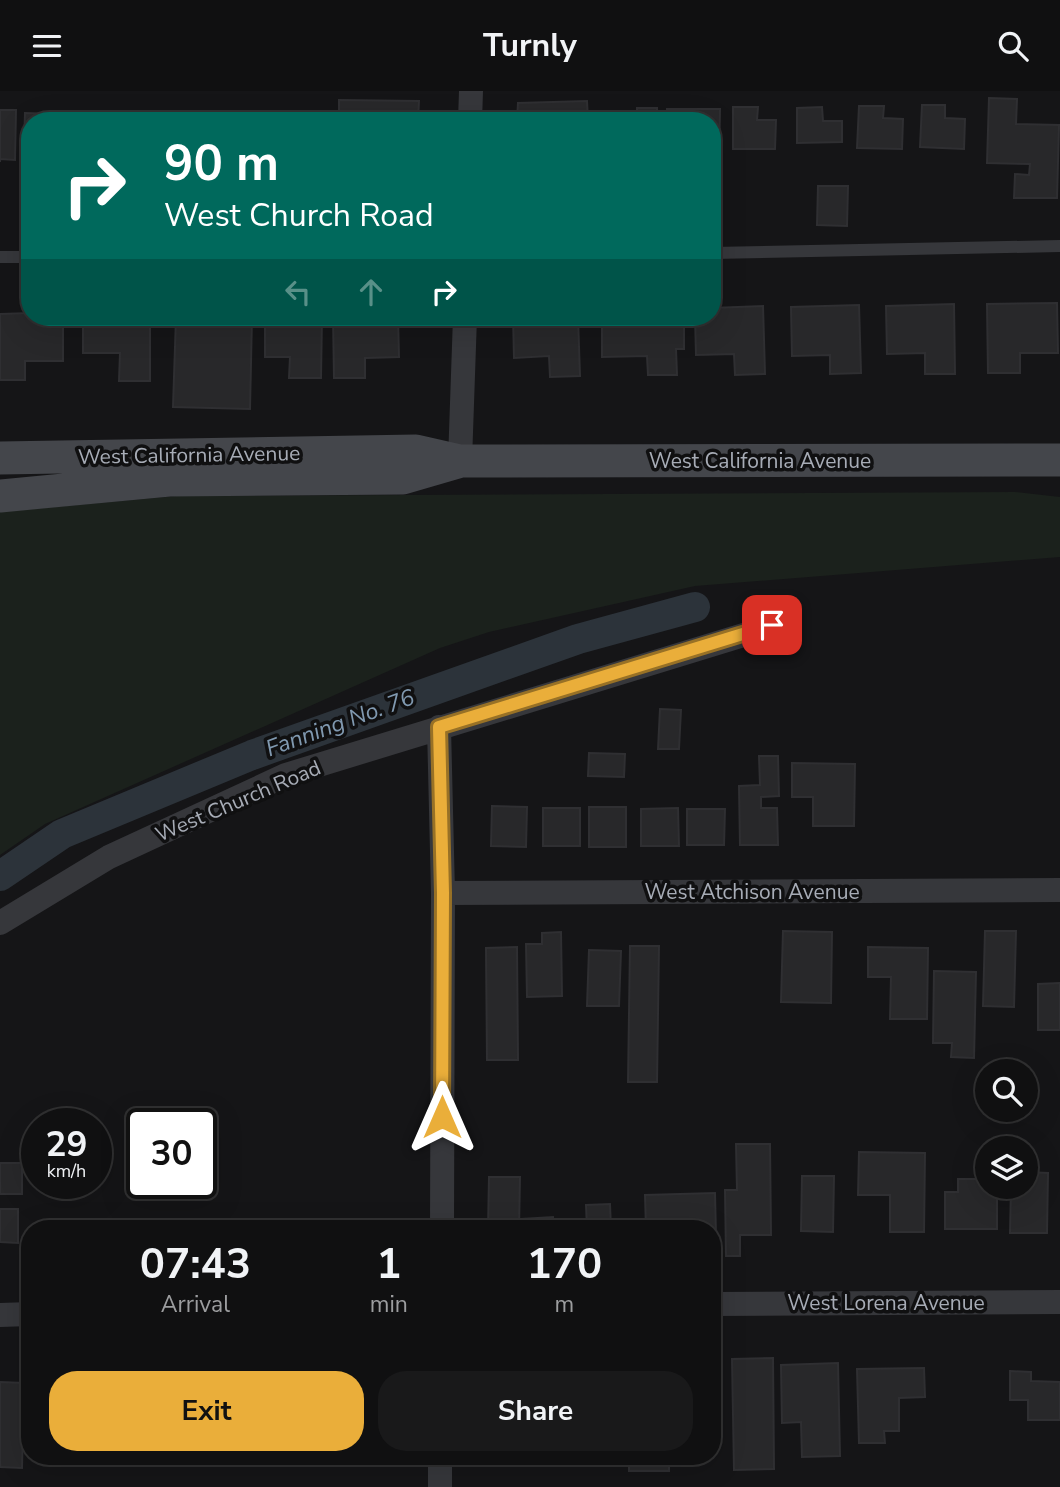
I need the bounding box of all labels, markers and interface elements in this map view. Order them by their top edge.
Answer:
text: Turnly [483,24,577,67]
icon: menu [28,27,66,65]
icon: search [994,27,1032,65]
text: 90 m [164,130,279,197]
icon: right [49,140,140,231]
text: West Church Road [164,194,434,237]
icon: left [279,273,317,311]
icon: ahead [352,273,390,311]
icon: right [425,273,463,311]
street label: West California Avenue [78,439,300,471]
street label: West California Avenue [649,447,871,475]
pin [742,595,802,655]
icon: arrive [753,606,791,644]
water label: Fanning No. 76 [261,682,419,764]
street label: West Church Road [151,754,325,848]
street label: West Atchison Avenue [644,878,860,906]
map controls [975,1059,1038,1199]
button: search [975,1059,1038,1122]
position arrow [405,1080,479,1154]
speed limit sign: 30 [126,1108,217,1199]
text: 29 [45,1121,88,1168]
button: layers [975,1136,1038,1199]
text: km/h [47,1159,86,1183]
text: 07:43 [140,1236,251,1293]
text: 1 [376,1236,401,1293]
text: 170 [527,1236,602,1293]
text: Arrival [161,1289,230,1320]
text: min [370,1289,408,1320]
text: m [555,1289,574,1320]
street label: West Lorena Avenue [787,1289,985,1317]
button: Exit [49,1371,364,1451]
button: Share [378,1371,693,1451]

